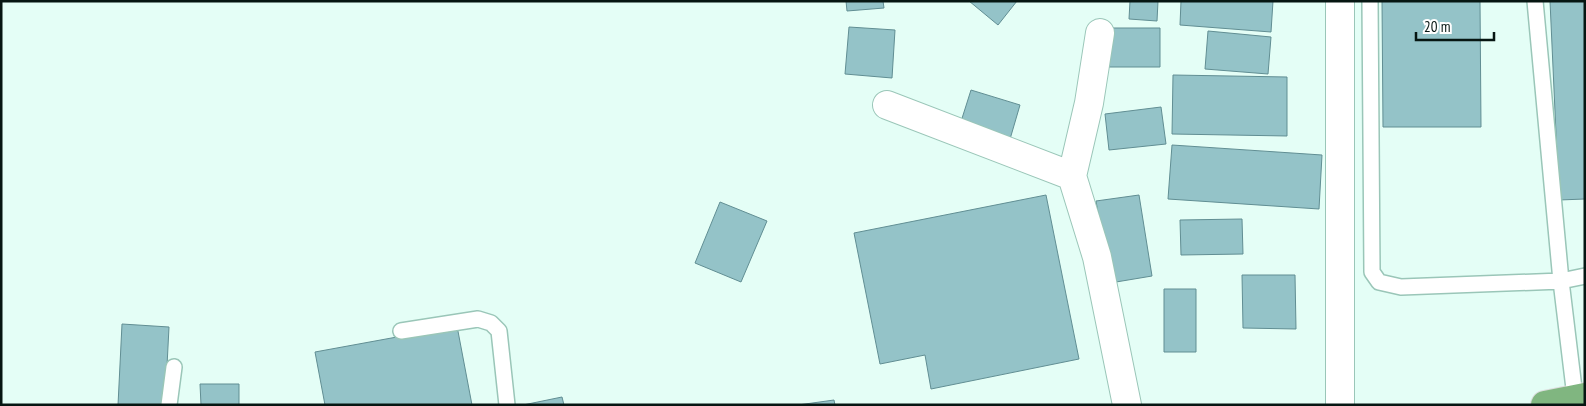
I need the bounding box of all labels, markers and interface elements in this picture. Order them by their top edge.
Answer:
scale bar [1416,10,1494,42]
text: 20 m [1424,17,1450,36]

